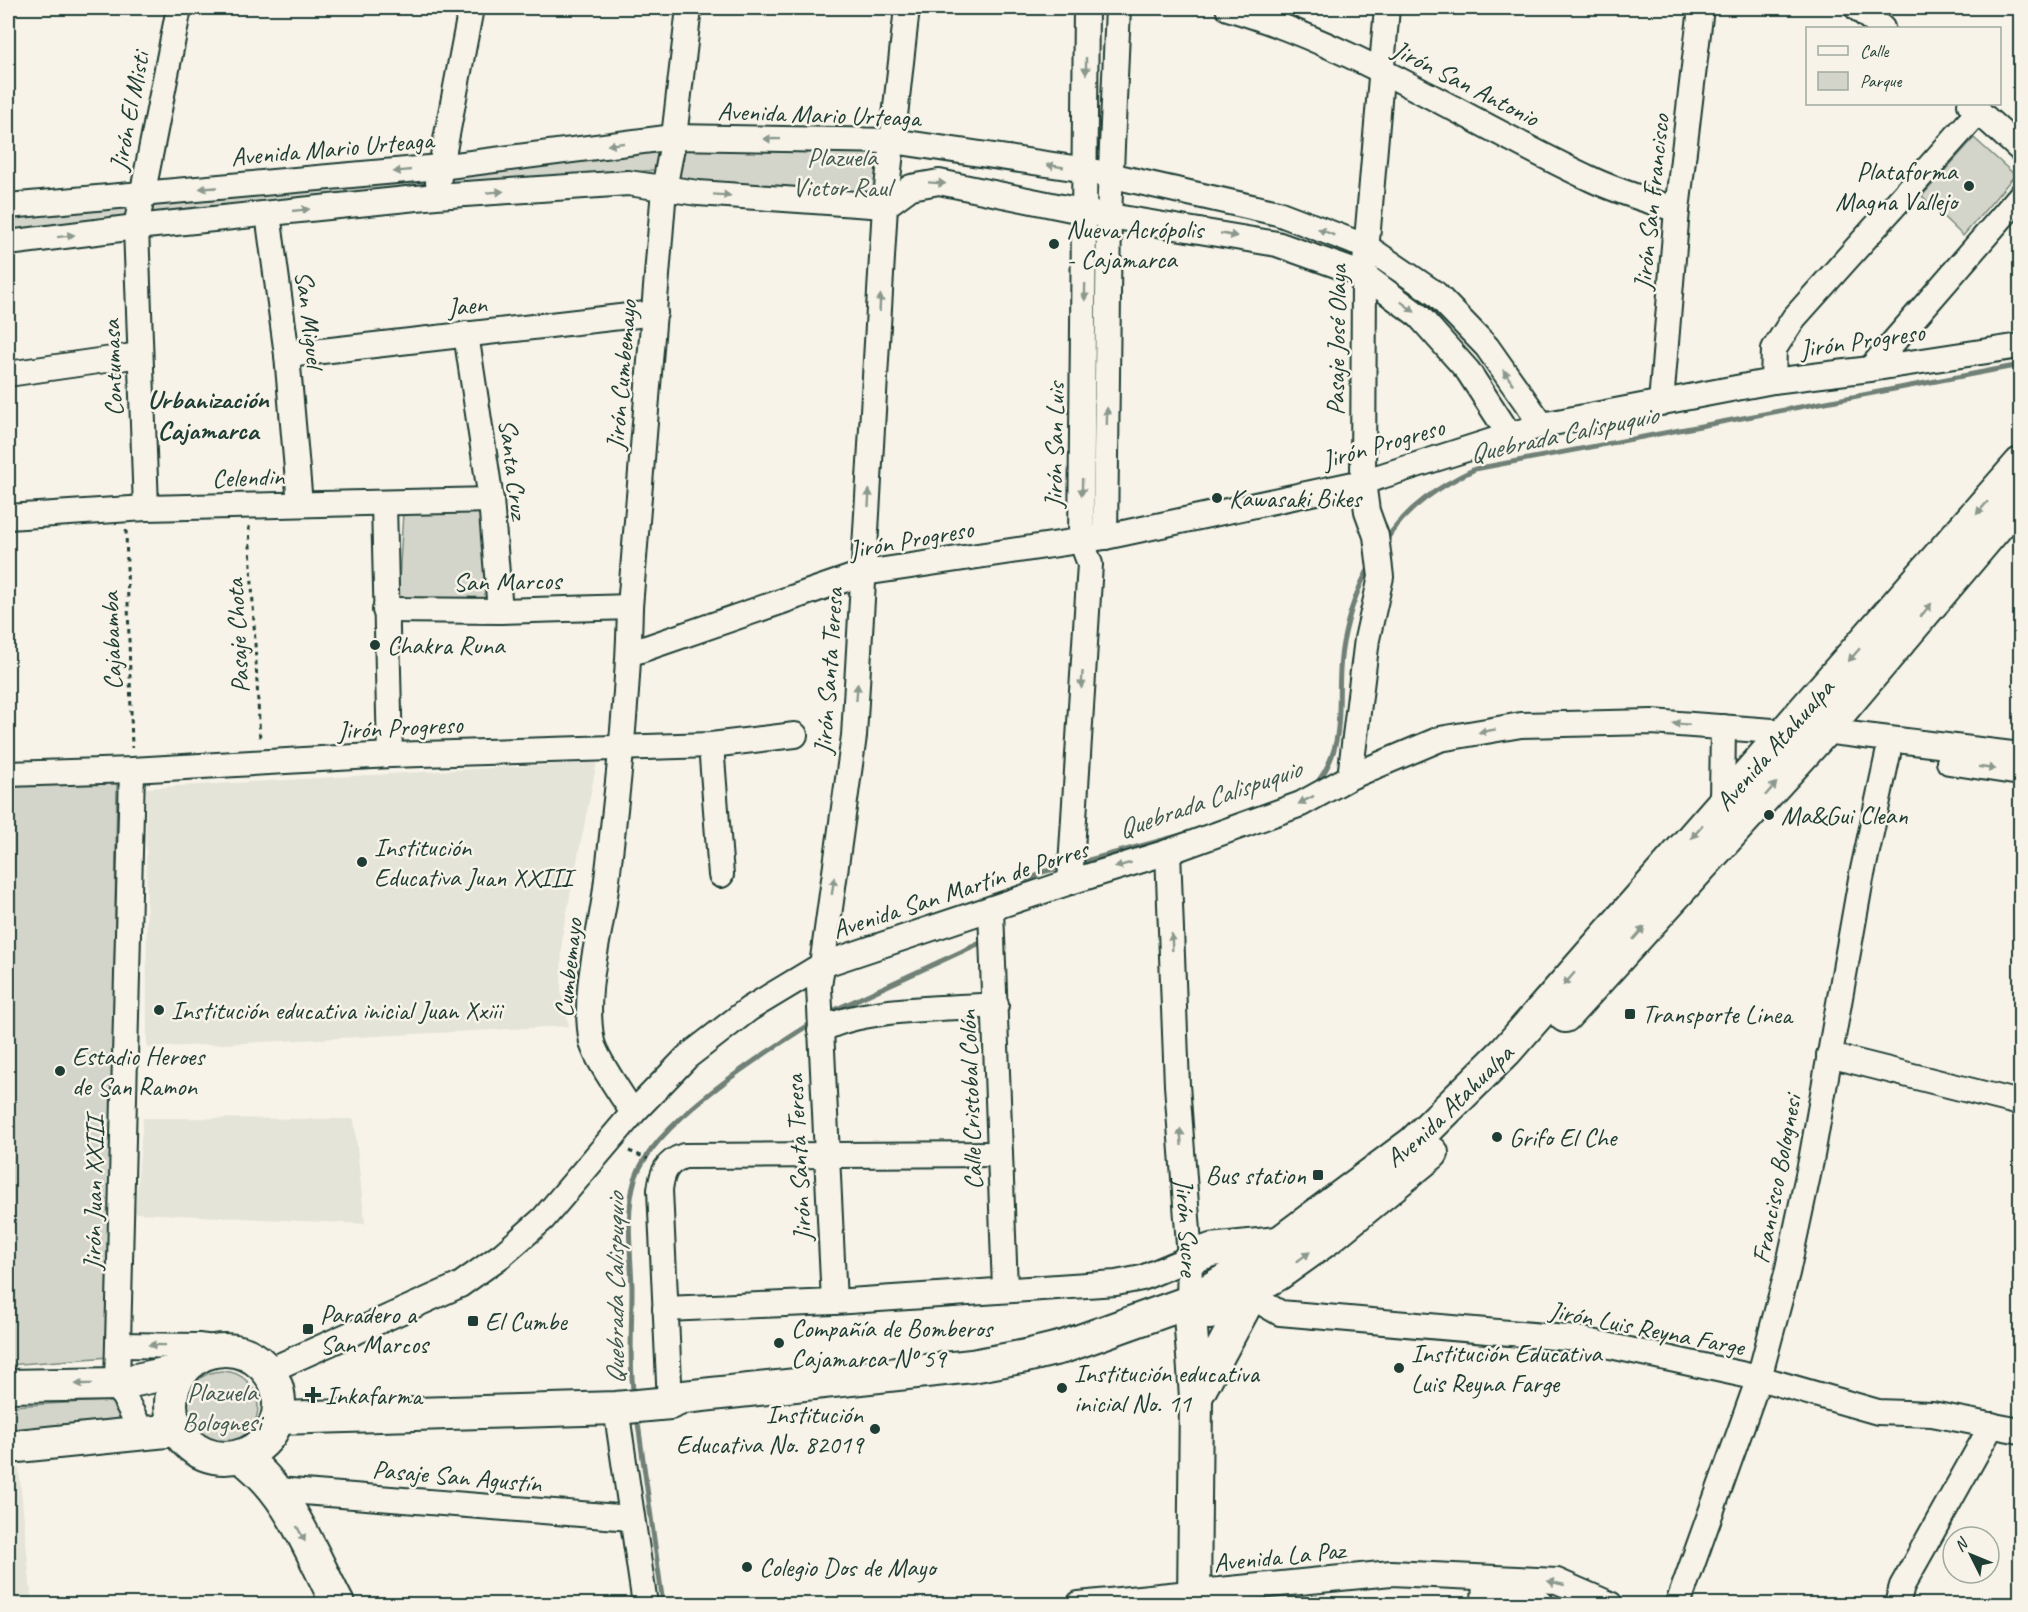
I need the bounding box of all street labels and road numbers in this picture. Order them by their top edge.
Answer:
street label: Jirón San Antonio [1385,32,1546,135]
street label: Jirón El Misti [101,46,158,175]
street label: Avenida Mario Urteaga [717,94,923,135]
street label: Jirón San Francisco [1626,111,1677,293]
street label: Avenida Mario Urteaga [230,123,437,174]
street label: Pasaje José Olaya [1319,263,1354,416]
street label: San Miguel [287,269,332,374]
street label: Jaen [444,287,490,324]
street label: Jirón Cumbemayo [598,297,645,453]
street label: Jirón Progreso [1796,315,1928,366]
street label: Contumasa [94,317,131,417]
street label: Jirón San Luis [1037,380,1072,510]
street label: Jirón Progreso [1316,410,1450,477]
street label: Santa Cruz [491,417,536,524]
street label: Celendin [211,460,286,495]
street label: Jirón Progreso [845,512,977,567]
street label: San Marcos [453,564,563,599]
street label: Pasaje Chota [218,577,257,694]
street label: Jirón Santa Teresa [806,585,851,757]
street label: Cajabamba [93,590,130,691]
street label: Avenida Atahualpa [1708,671,1842,818]
street label: Jirón Progreso [335,708,465,747]
street label: Avenida San Martín de Porres [828,832,1094,946]
street label: Cumbemayo [547,915,590,1019]
street label: Calle Cristobal Colón [951,1008,990,1190]
street label: Avenida Atahualpa [1379,1036,1522,1175]
street label: Jirón Santa Teresa [778,1072,819,1244]
street label: Francisco Bolognesi [1744,1089,1810,1266]
street label: Jirón Juan XXIII [76,1110,111,1272]
street label: Jirón Sucre [1167,1175,1206,1278]
street label: Jirón Luis Reyna Farge [1545,1293,1748,1364]
street label: Pasaje San Agustín [371,1453,544,1500]
street label: Avenida La Paz [1212,1533,1349,1580]

